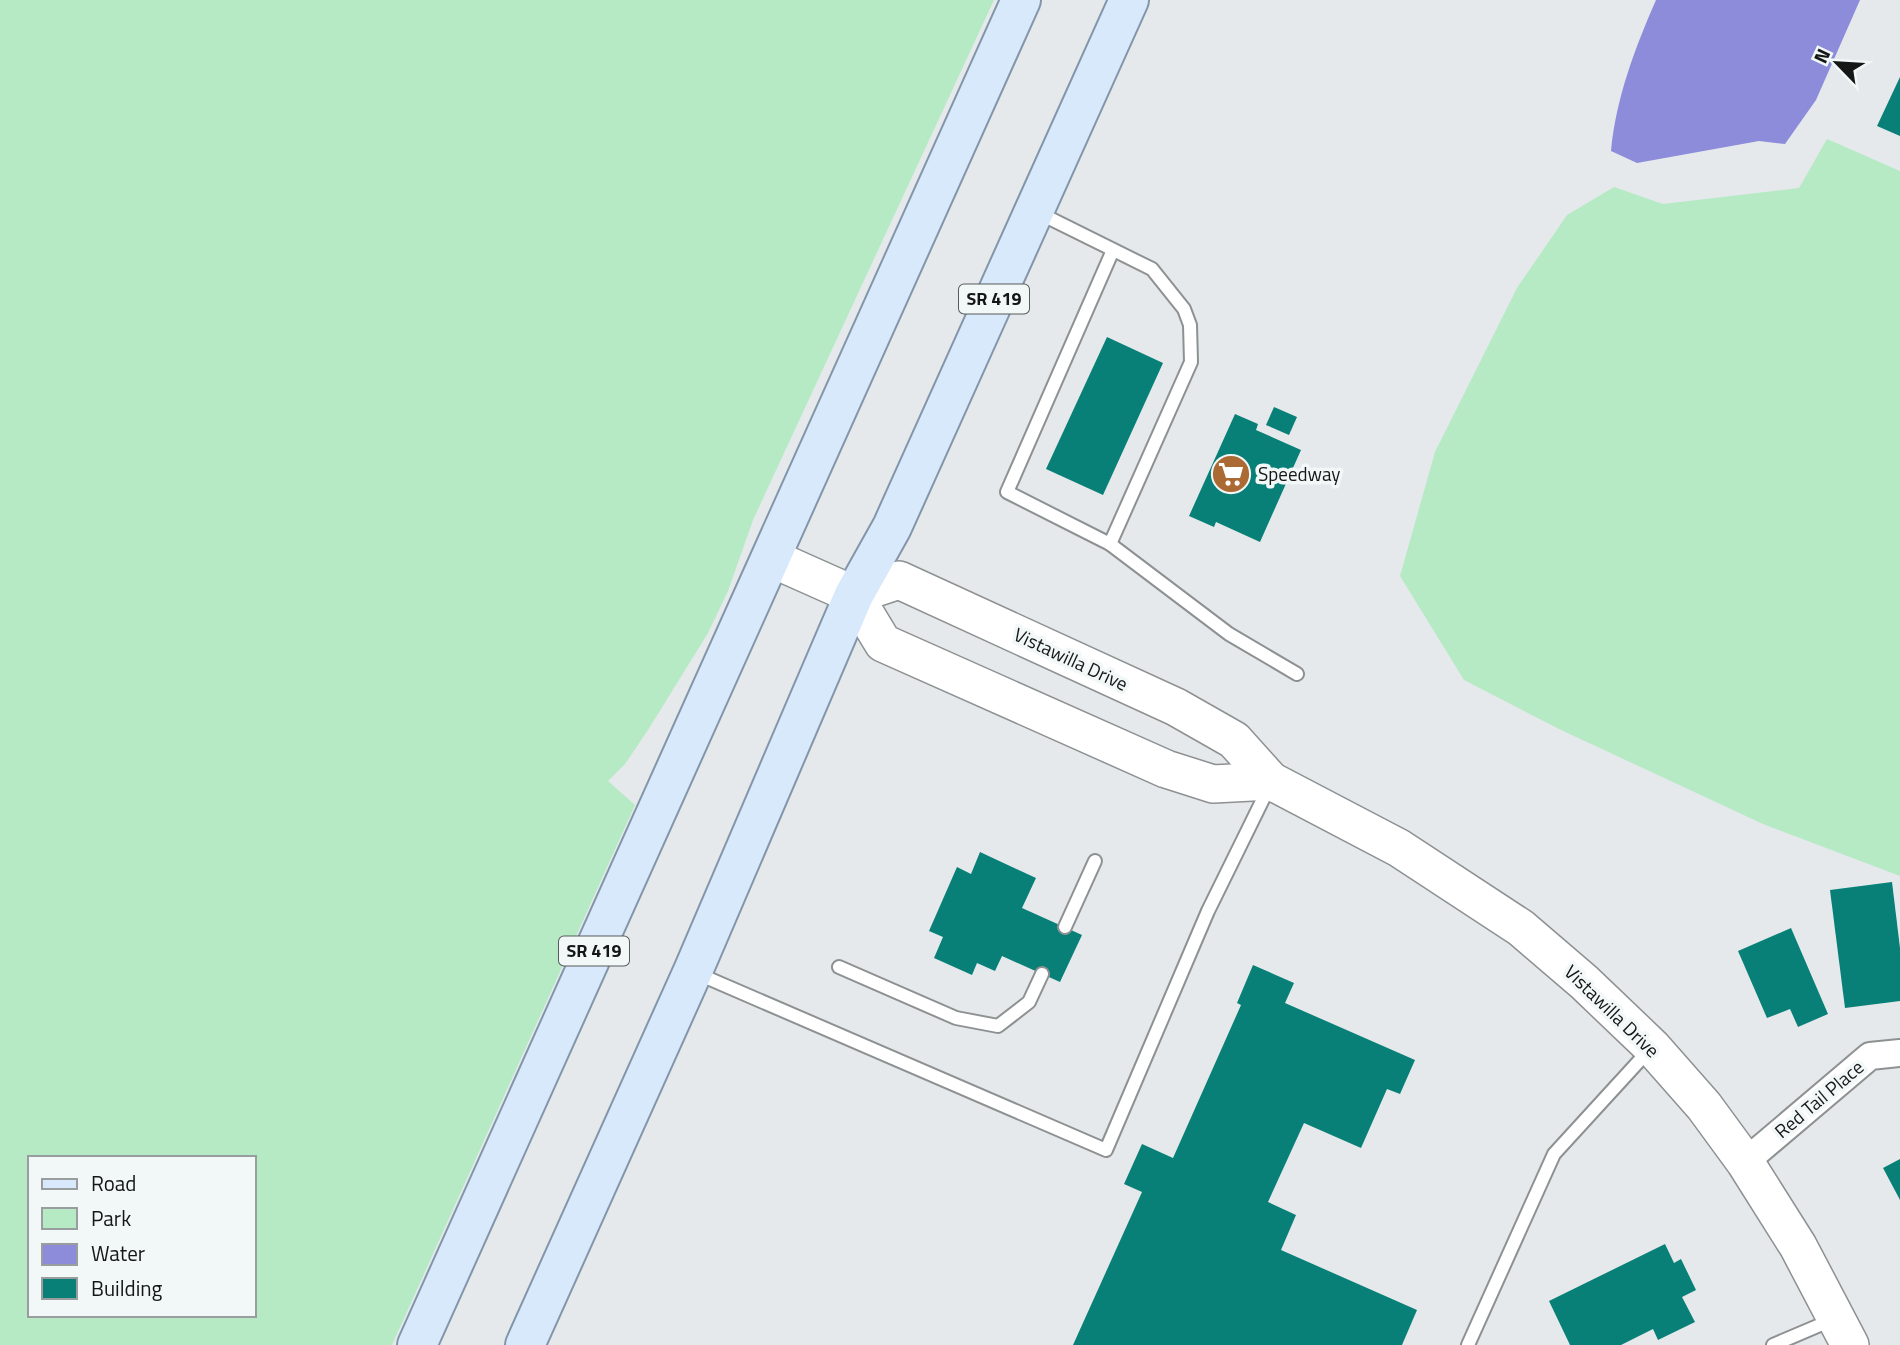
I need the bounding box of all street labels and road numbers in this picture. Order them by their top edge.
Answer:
road number: SR 419 [959,284,1029,314]
street label: Vistawilla Drive [1009,619,1133,698]
road number: SR 419 [559,936,629,966]
street label: Vistawilla Drive [1558,958,1667,1064]
street label: Red Tail Place [1768,1053,1870,1145]

